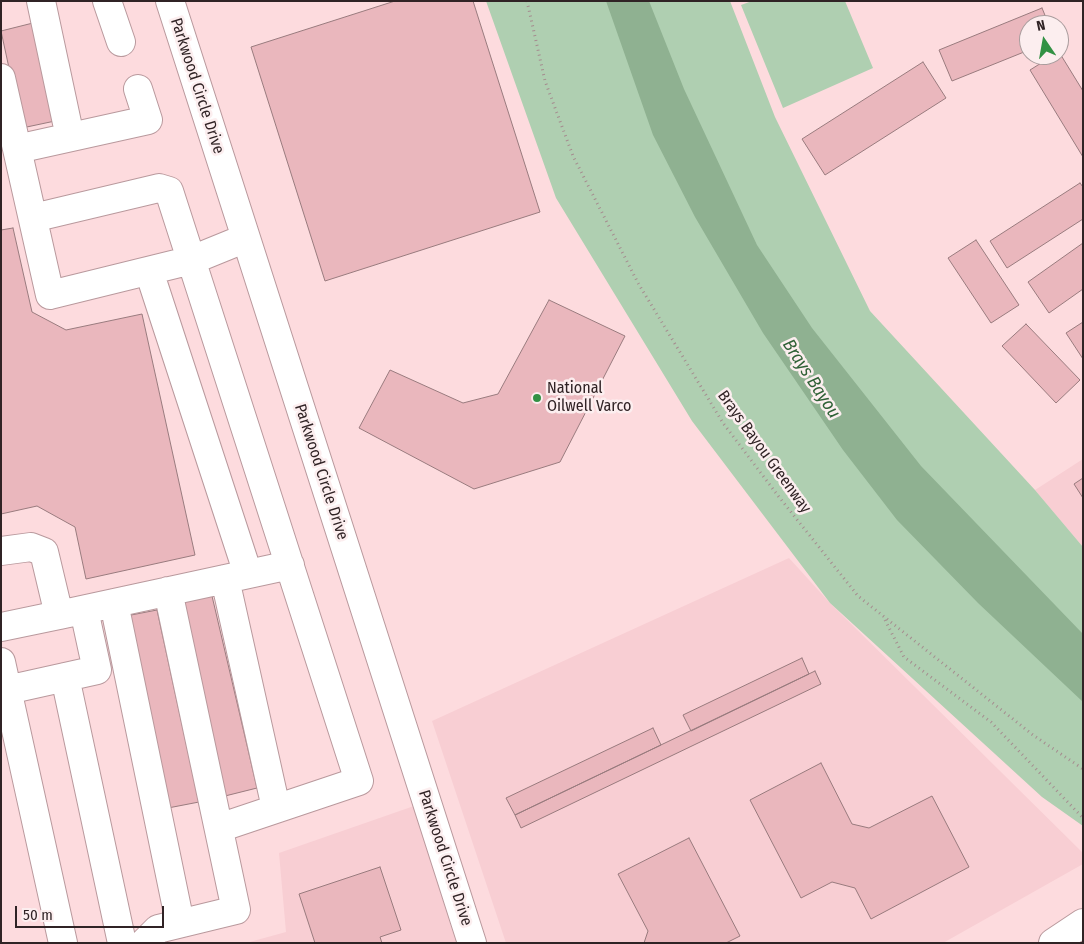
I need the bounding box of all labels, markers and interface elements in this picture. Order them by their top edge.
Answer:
north arrow [1019,15,1069,65]
street label: Parkwood Circle Drive [166,16,228,156]
text: N [1035,17,1047,35]
water label: Brays Bayou [777,335,845,423]
place label: National Oilwell Varco [547,379,631,417]
street label: Brays Bayou Greenway [713,387,815,517]
marker: National Oilwell Varco [531,392,543,404]
street label: Parkwood Circle Drive [290,402,352,542]
street label: Parkwood Circle Drive [414,788,476,928]
scale bar [18,896,166,928]
text: 50 m [23,906,53,924]

